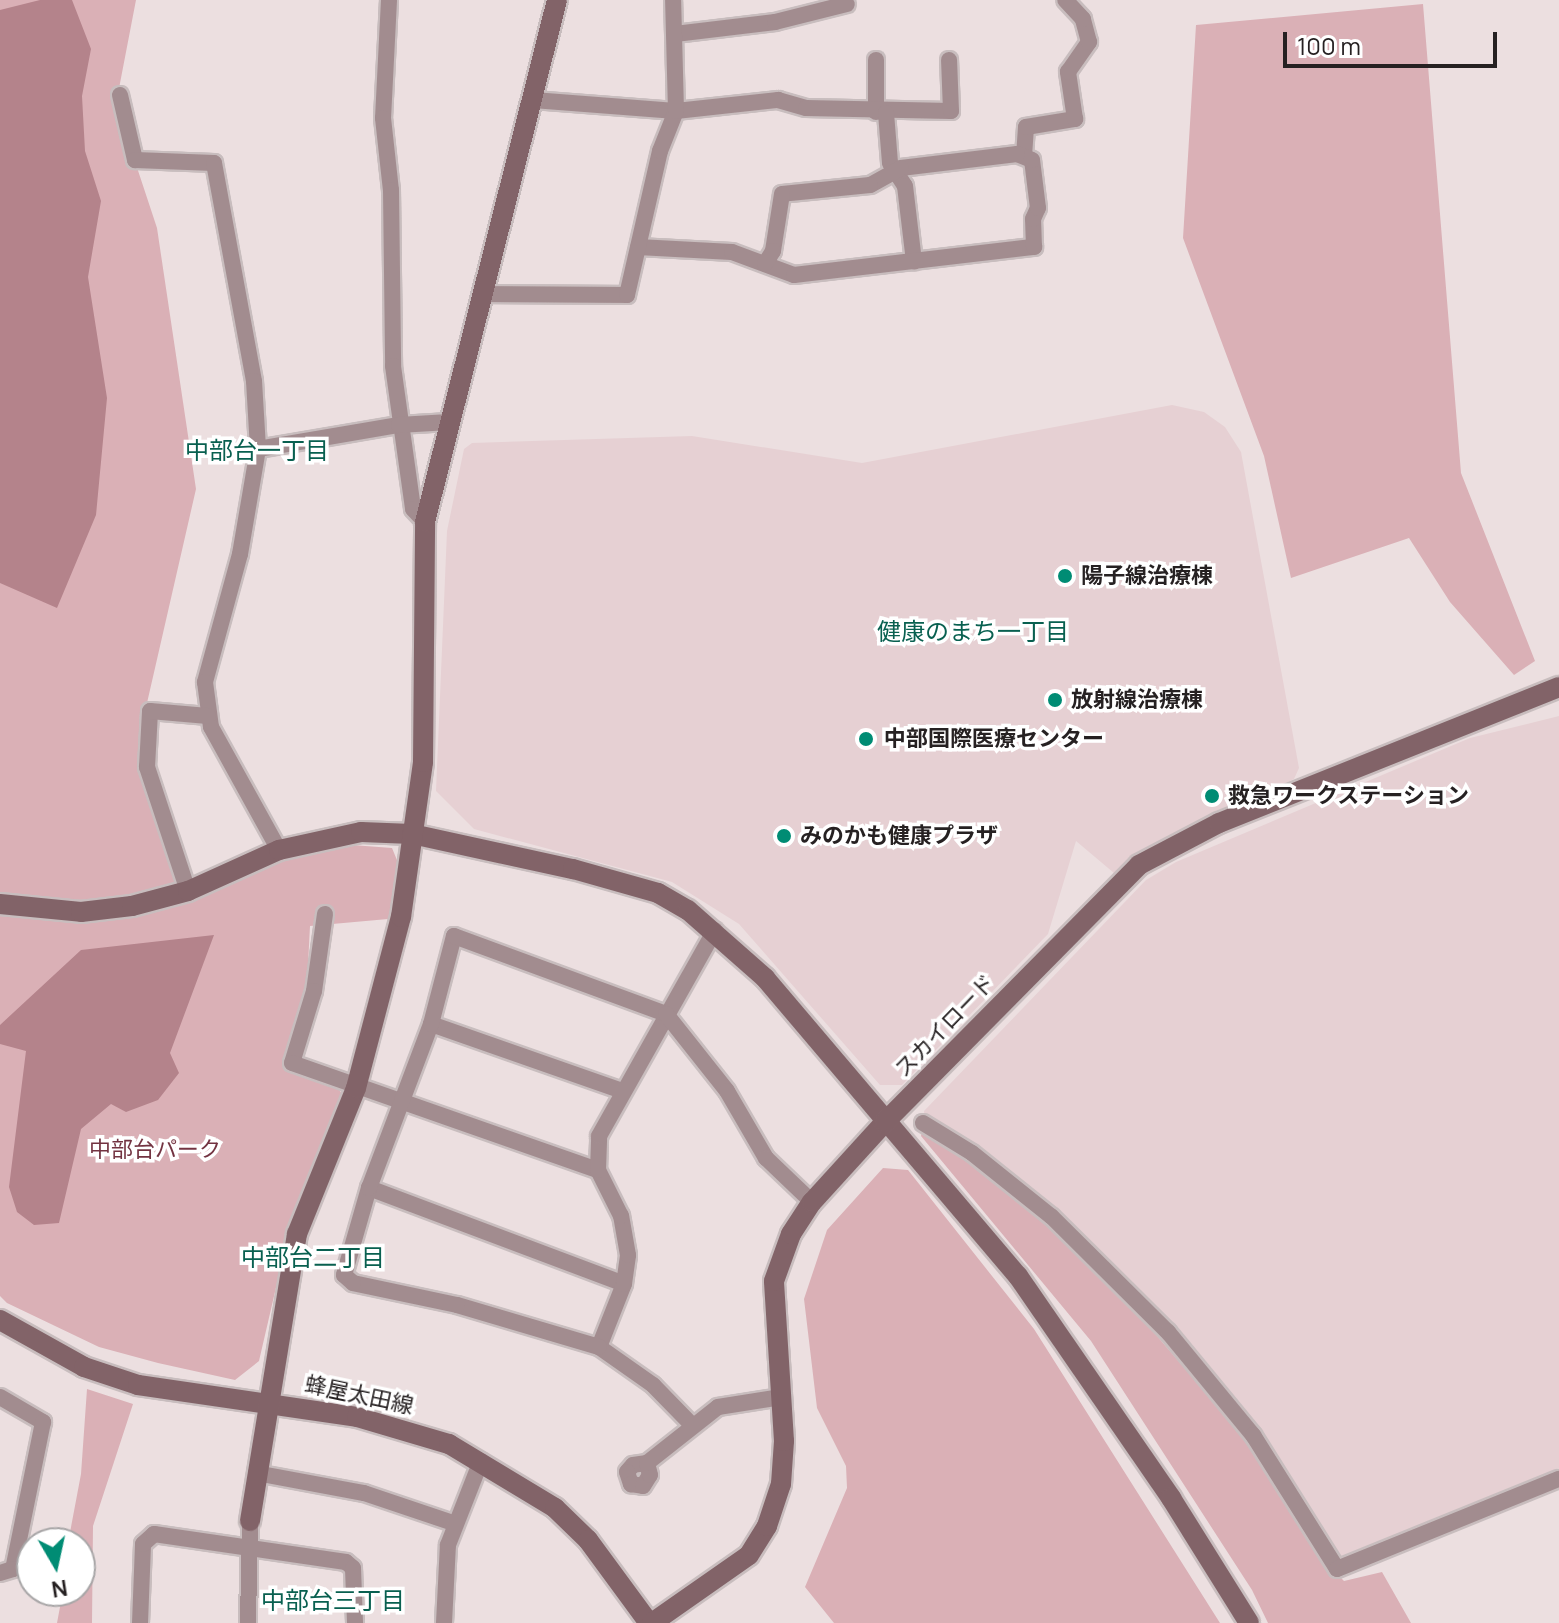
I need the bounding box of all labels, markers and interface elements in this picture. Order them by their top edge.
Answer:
scale bar [1287,16,1501,66]
text: 100 m [1297,29,1361,62]
district label: 中部台一丁目 [185,436,329,464]
place label: 陽子線治療棟 [1081,563,1213,589]
marker: 陽子線治療棟 [1056,567,1074,585]
district label: 健康のまち一丁目 [877,617,1069,645]
place label: 放射線治療棟 [1071,687,1203,713]
marker: 放射線治療棟 [1046,691,1064,709]
place label: 中部国際医療センター [884,726,1104,752]
marker: 中部国際医療センター [855,728,877,750]
place label: 救急ワークステーション [1228,783,1470,809]
marker: 救急ワークステーション [1203,787,1221,805]
place label: みのかも健康プラザ [800,823,998,849]
marker: みのかも健康プラザ [775,827,793,845]
street label: スカイロード [890,969,1000,1083]
park label: 中部台パーク [89,1137,221,1163]
district label: 中部台二丁目 [241,1243,385,1271]
street label: 蜂屋太田線 [302,1371,416,1419]
north arrow [16,1527,96,1607]
text: N [49,1573,70,1605]
district label: 中部台三丁目 [261,1586,405,1614]

